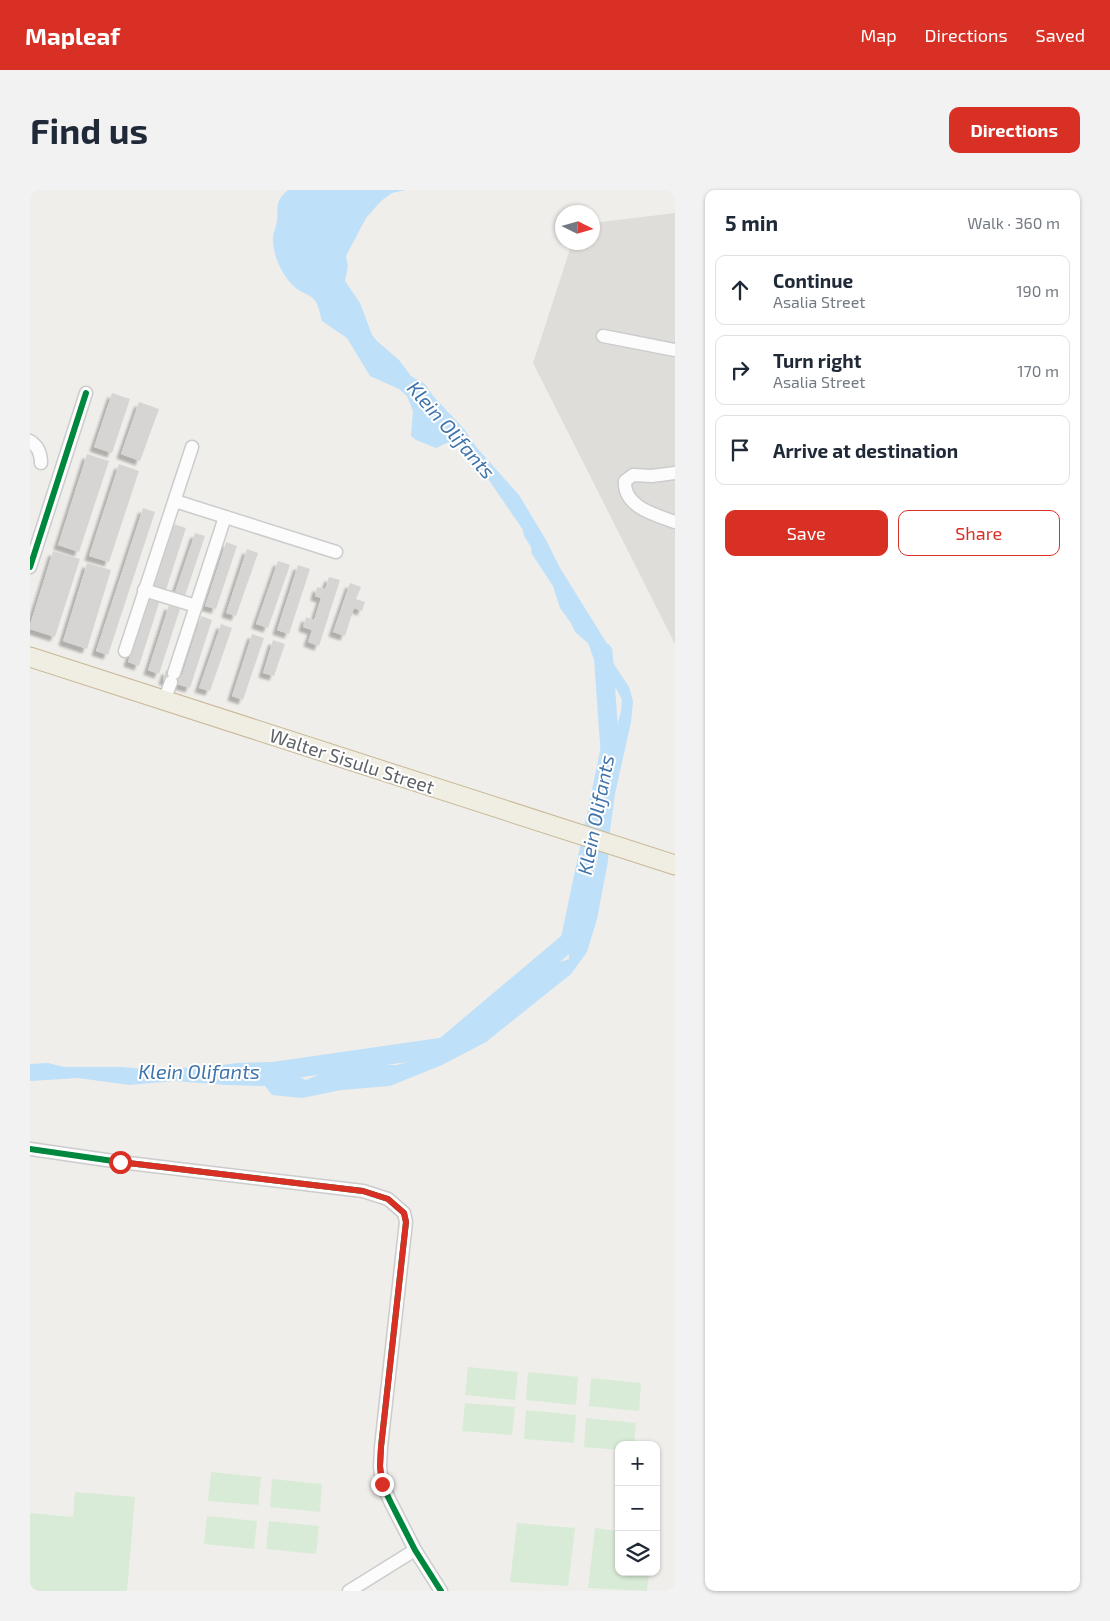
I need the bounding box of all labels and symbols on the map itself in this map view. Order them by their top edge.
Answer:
north arrow [555,205,600,250]
water label: Klein Olifants [403,376,501,483]
street label: Walter Sisulu Street [267,723,437,798]
water label: Klein Olifants [572,753,618,877]
water label: Klein Olifants [138,1059,260,1083]
route start [109,1151,132,1174]
route end [371,1473,394,1496]

